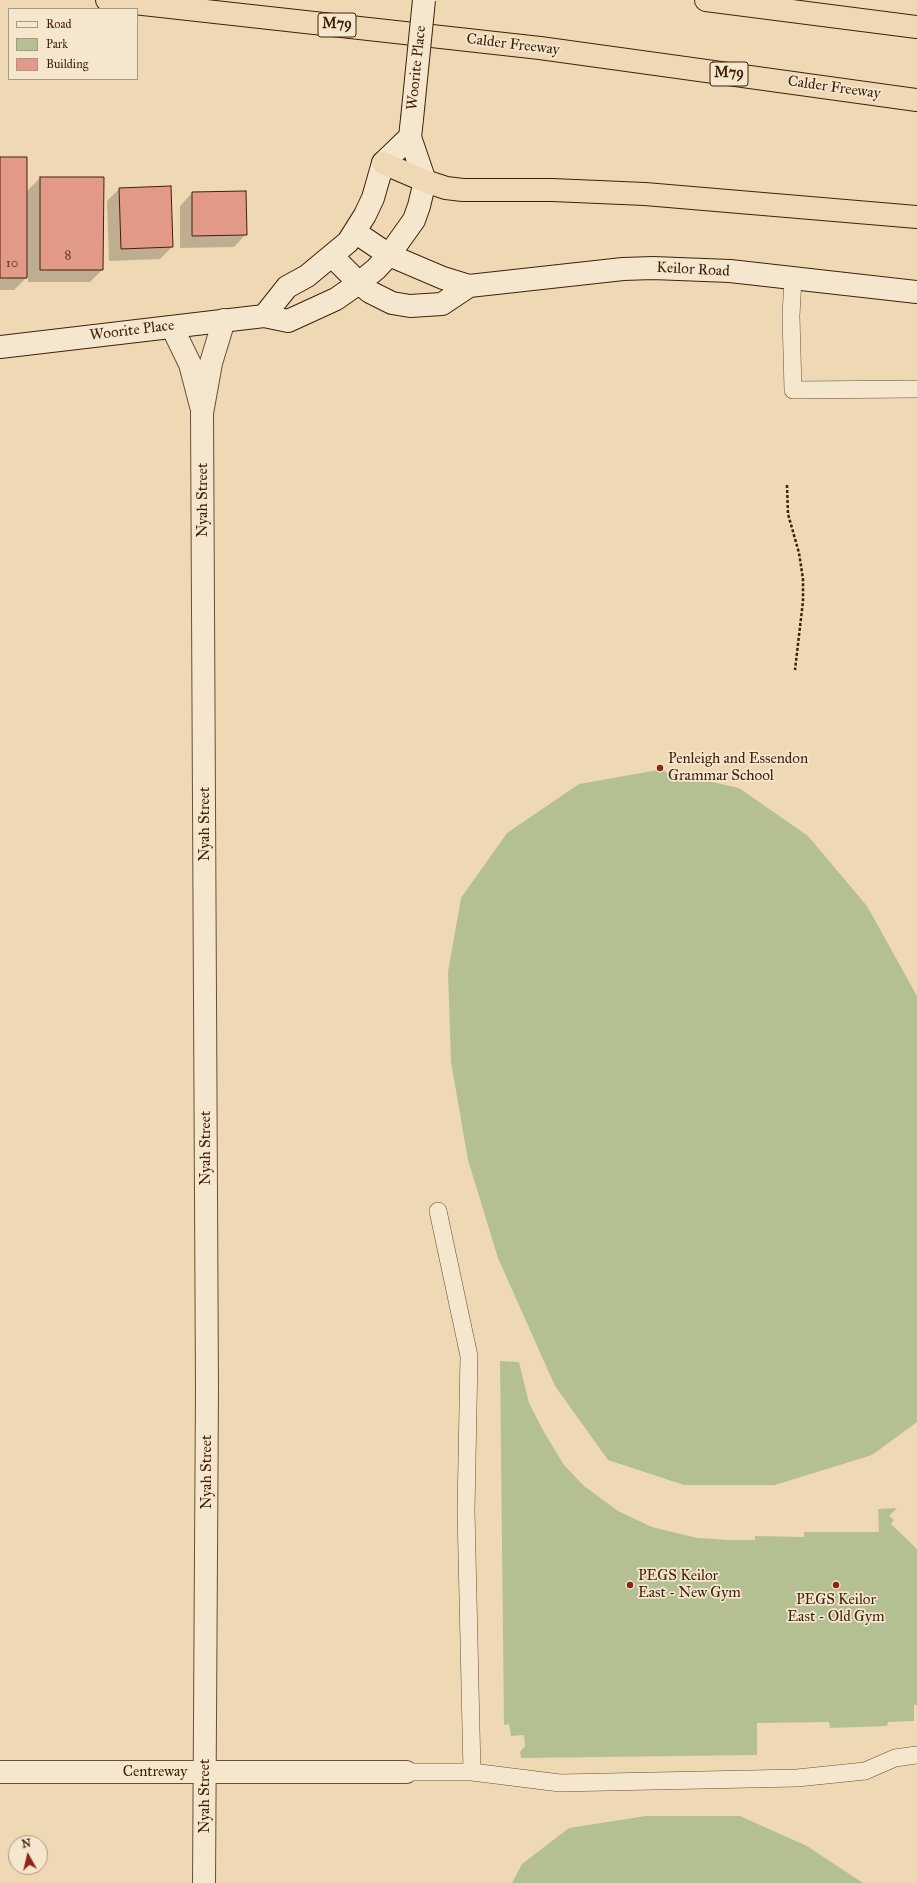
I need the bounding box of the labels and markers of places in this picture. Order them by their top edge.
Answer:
place label: Penleigh and Essendon Grammar School [668,750,808,785]
marker: Penleigh and Essendon Grammar School [655,763,665,773]
place label: PEGS Keilor East - New Gym [638,1567,741,1602]
marker: PEGS Keilor East - New Gym [625,1580,635,1590]
marker: PEGS Keilor East - Old Gym [831,1580,841,1590]
place label: PEGS Keilor East - Old Gym [787,1591,885,1626]

